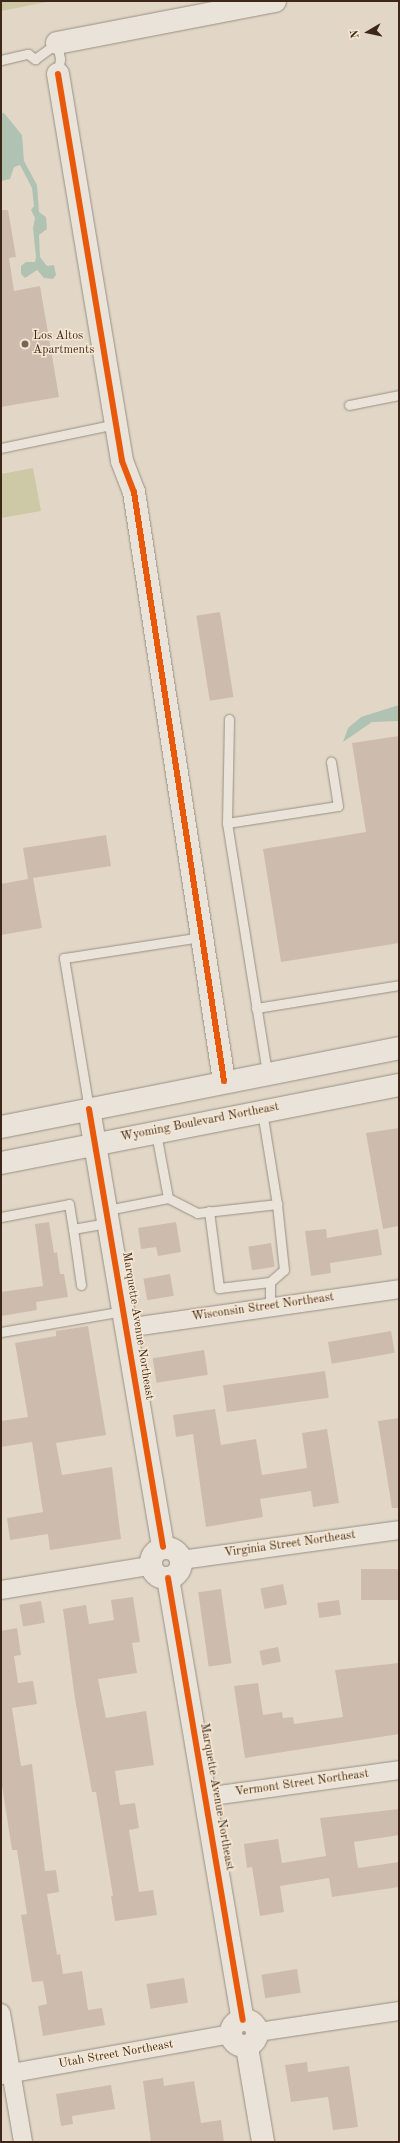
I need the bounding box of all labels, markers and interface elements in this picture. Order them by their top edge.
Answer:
north arrow [348,12,388,52]
text: N [350,29,362,39]
place label: Los Altos Apartments [33,330,94,358]
marker: Los Altos Apartments [20,339,30,349]
street label: Wyoming Boulevard Northeast [120,1101,280,1145]
street label: Marquette Avenue Northeast [118,1251,156,1401]
street label: Wisconsin Street Northeast [191,1291,335,1325]
street label: Virginia Street Northeast [223,1529,357,1561]
street label: Marquette Avenue Northeast [196,1722,236,1872]
street label: Vermont Street Northeast [234,1767,370,1801]
street label: Utah Street Northeast [58,2038,174,2072]

